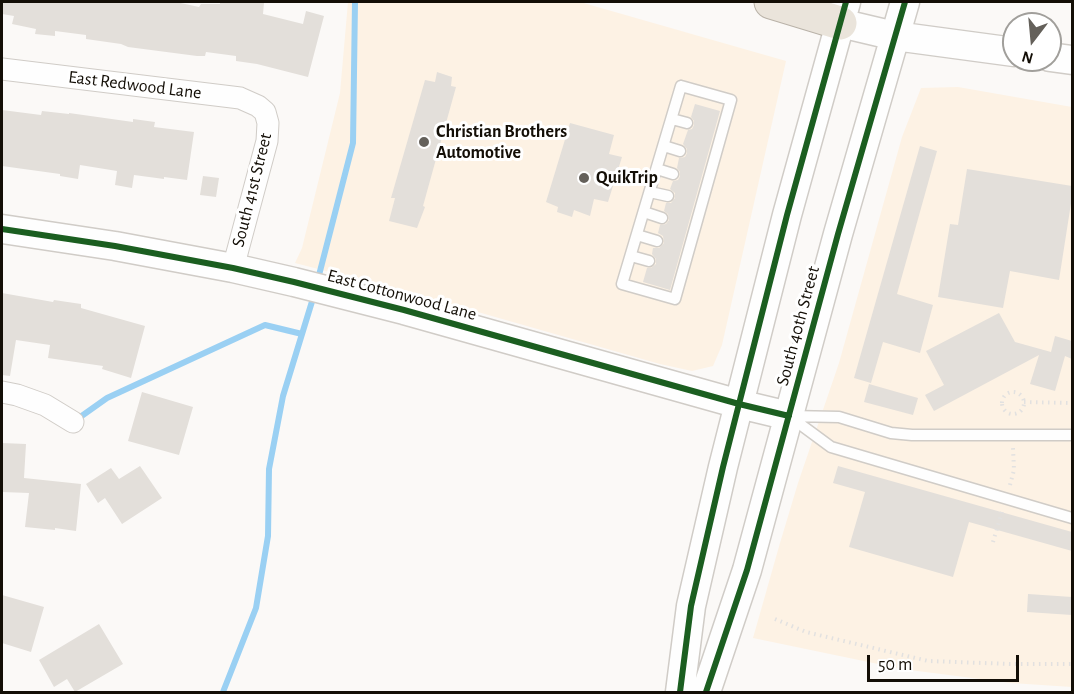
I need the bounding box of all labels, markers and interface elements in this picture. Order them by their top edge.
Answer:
north arrow [1002,12,1062,72]
text: N [1020,48,1035,67]
street label: East Redwood Lane [67,66,203,104]
place label: Christian Brothers Automotive [436,121,567,164]
street label: South 41st Street [227,131,277,249]
marker: Christian Brothers Automotive [417,135,431,149]
place label: QuikTrip [596,167,658,189]
marker: QuikTrip [577,171,591,185]
street label: South 40th Street [772,264,824,388]
street label: East Cottonwood Lane [325,265,479,325]
scale bar [870,643,1022,681]
text: 50 m [878,656,912,674]

